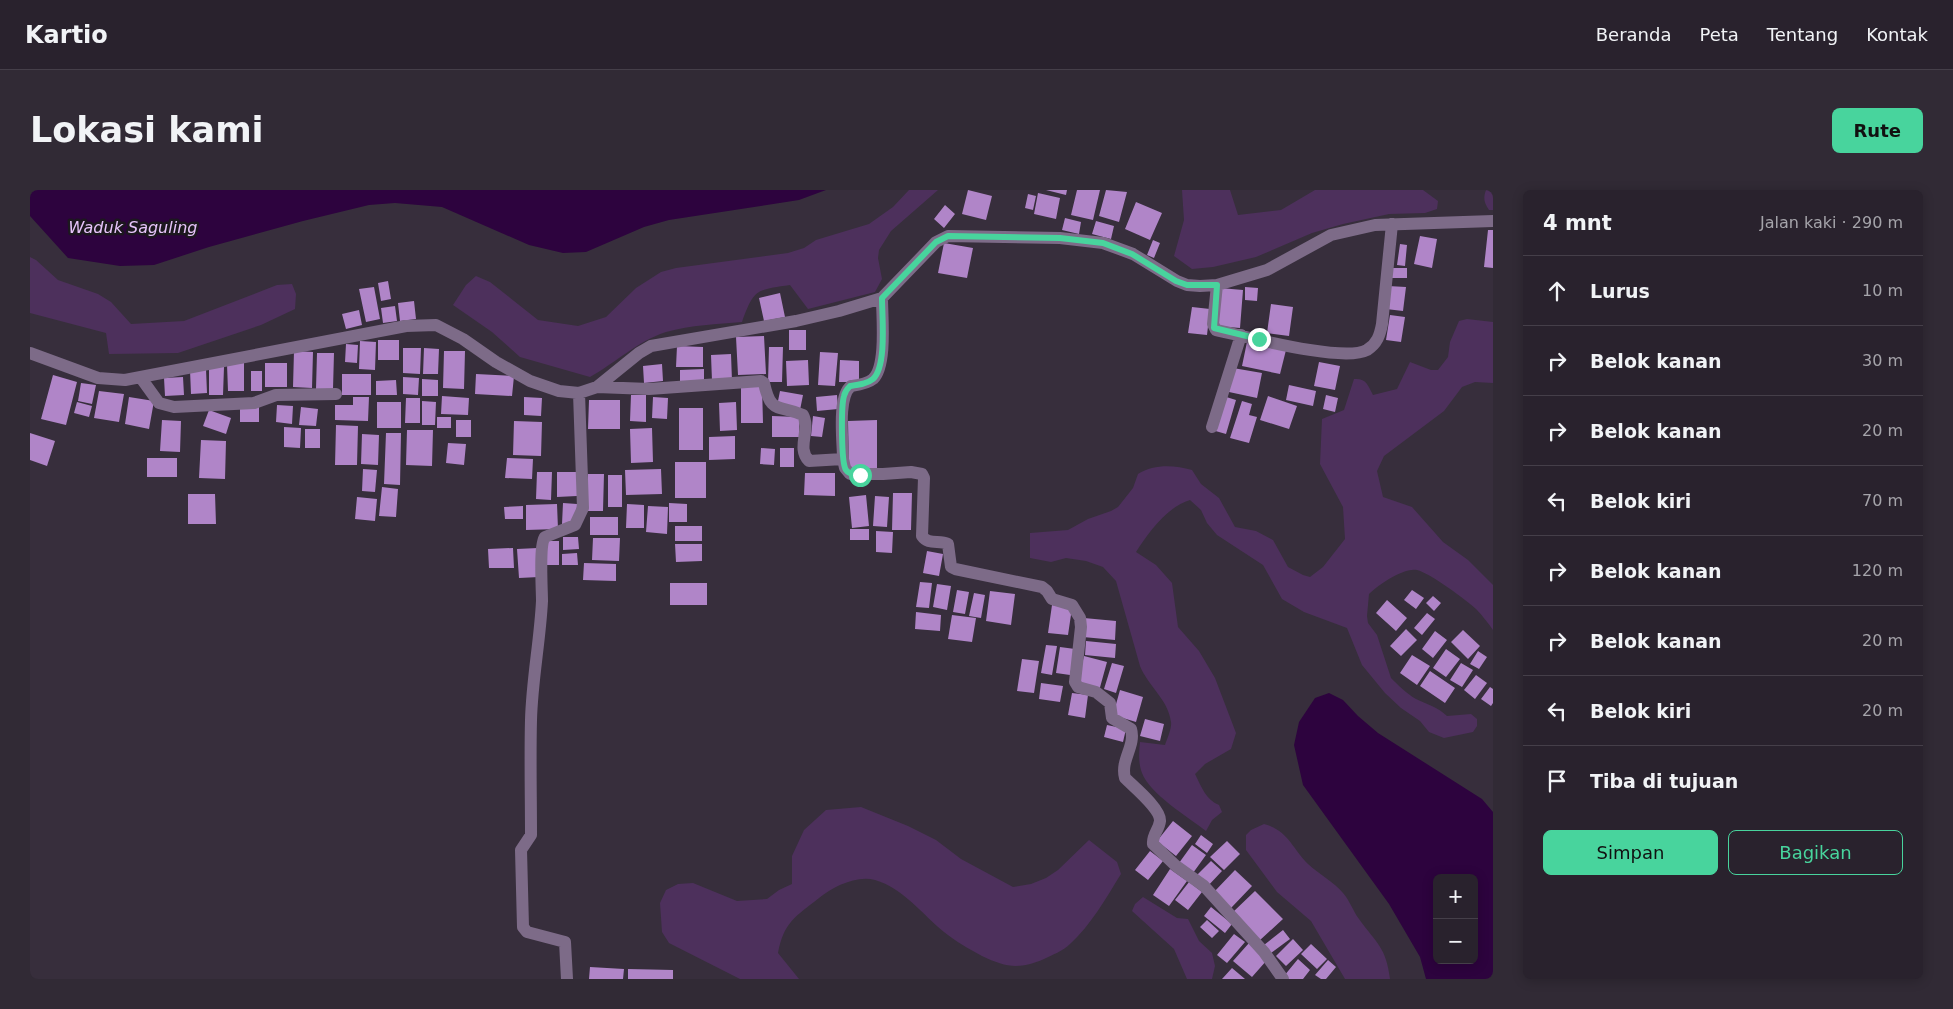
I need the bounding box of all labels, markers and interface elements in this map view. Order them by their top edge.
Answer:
text: Kartio [25,21,108,49]
text: Beranda [1596,24,1671,45]
text: Peta [1699,24,1739,45]
text: Tentang [1767,24,1838,45]
text: Kontak [1866,24,1928,45]
button: Rute [1832,108,1923,153]
text: Lokasi kami [30,110,264,150]
text: 4 mnt [1543,211,1612,235]
text: Jalan kaki · 290 m [1760,213,1903,232]
water label: Waduk Saguling [69,218,197,237]
icon: ahead [1543,277,1571,305]
text: Lurus [1590,280,1650,302]
text: 10 m [1862,281,1903,300]
route end [1248,328,1271,351]
icon: right [1543,347,1571,375]
text: Belok kanan [1590,350,1722,372]
text: 30 m [1862,351,1903,370]
icon: right [1543,417,1571,445]
text: Belok kanan [1590,420,1722,442]
text: 20 m [1862,421,1903,440]
route start [849,464,872,487]
icon: left [1543,487,1571,515]
text: Belok kiri [1590,490,1691,512]
text: 70 m [1862,491,1903,510]
icon: right [1543,557,1571,585]
text: Belok kanan [1590,560,1722,582]
text: 120 m [1852,561,1903,580]
icon: right [1543,627,1571,655]
text: Belok kanan [1590,630,1722,652]
text: 20 m [1862,631,1903,650]
icon: left [1543,697,1571,725]
text: Belok kiri [1590,700,1691,722]
text: 20 m [1862,701,1903,720]
icon: arrive [1543,767,1571,795]
text: Tiba di tujuan [1590,770,1738,792]
button: Simpan [1543,830,1718,875]
button: Bagikan [1728,830,1903,875]
map controls [1433,874,1478,964]
button: + [1433,874,1478,919]
button: − [1433,919,1478,964]

